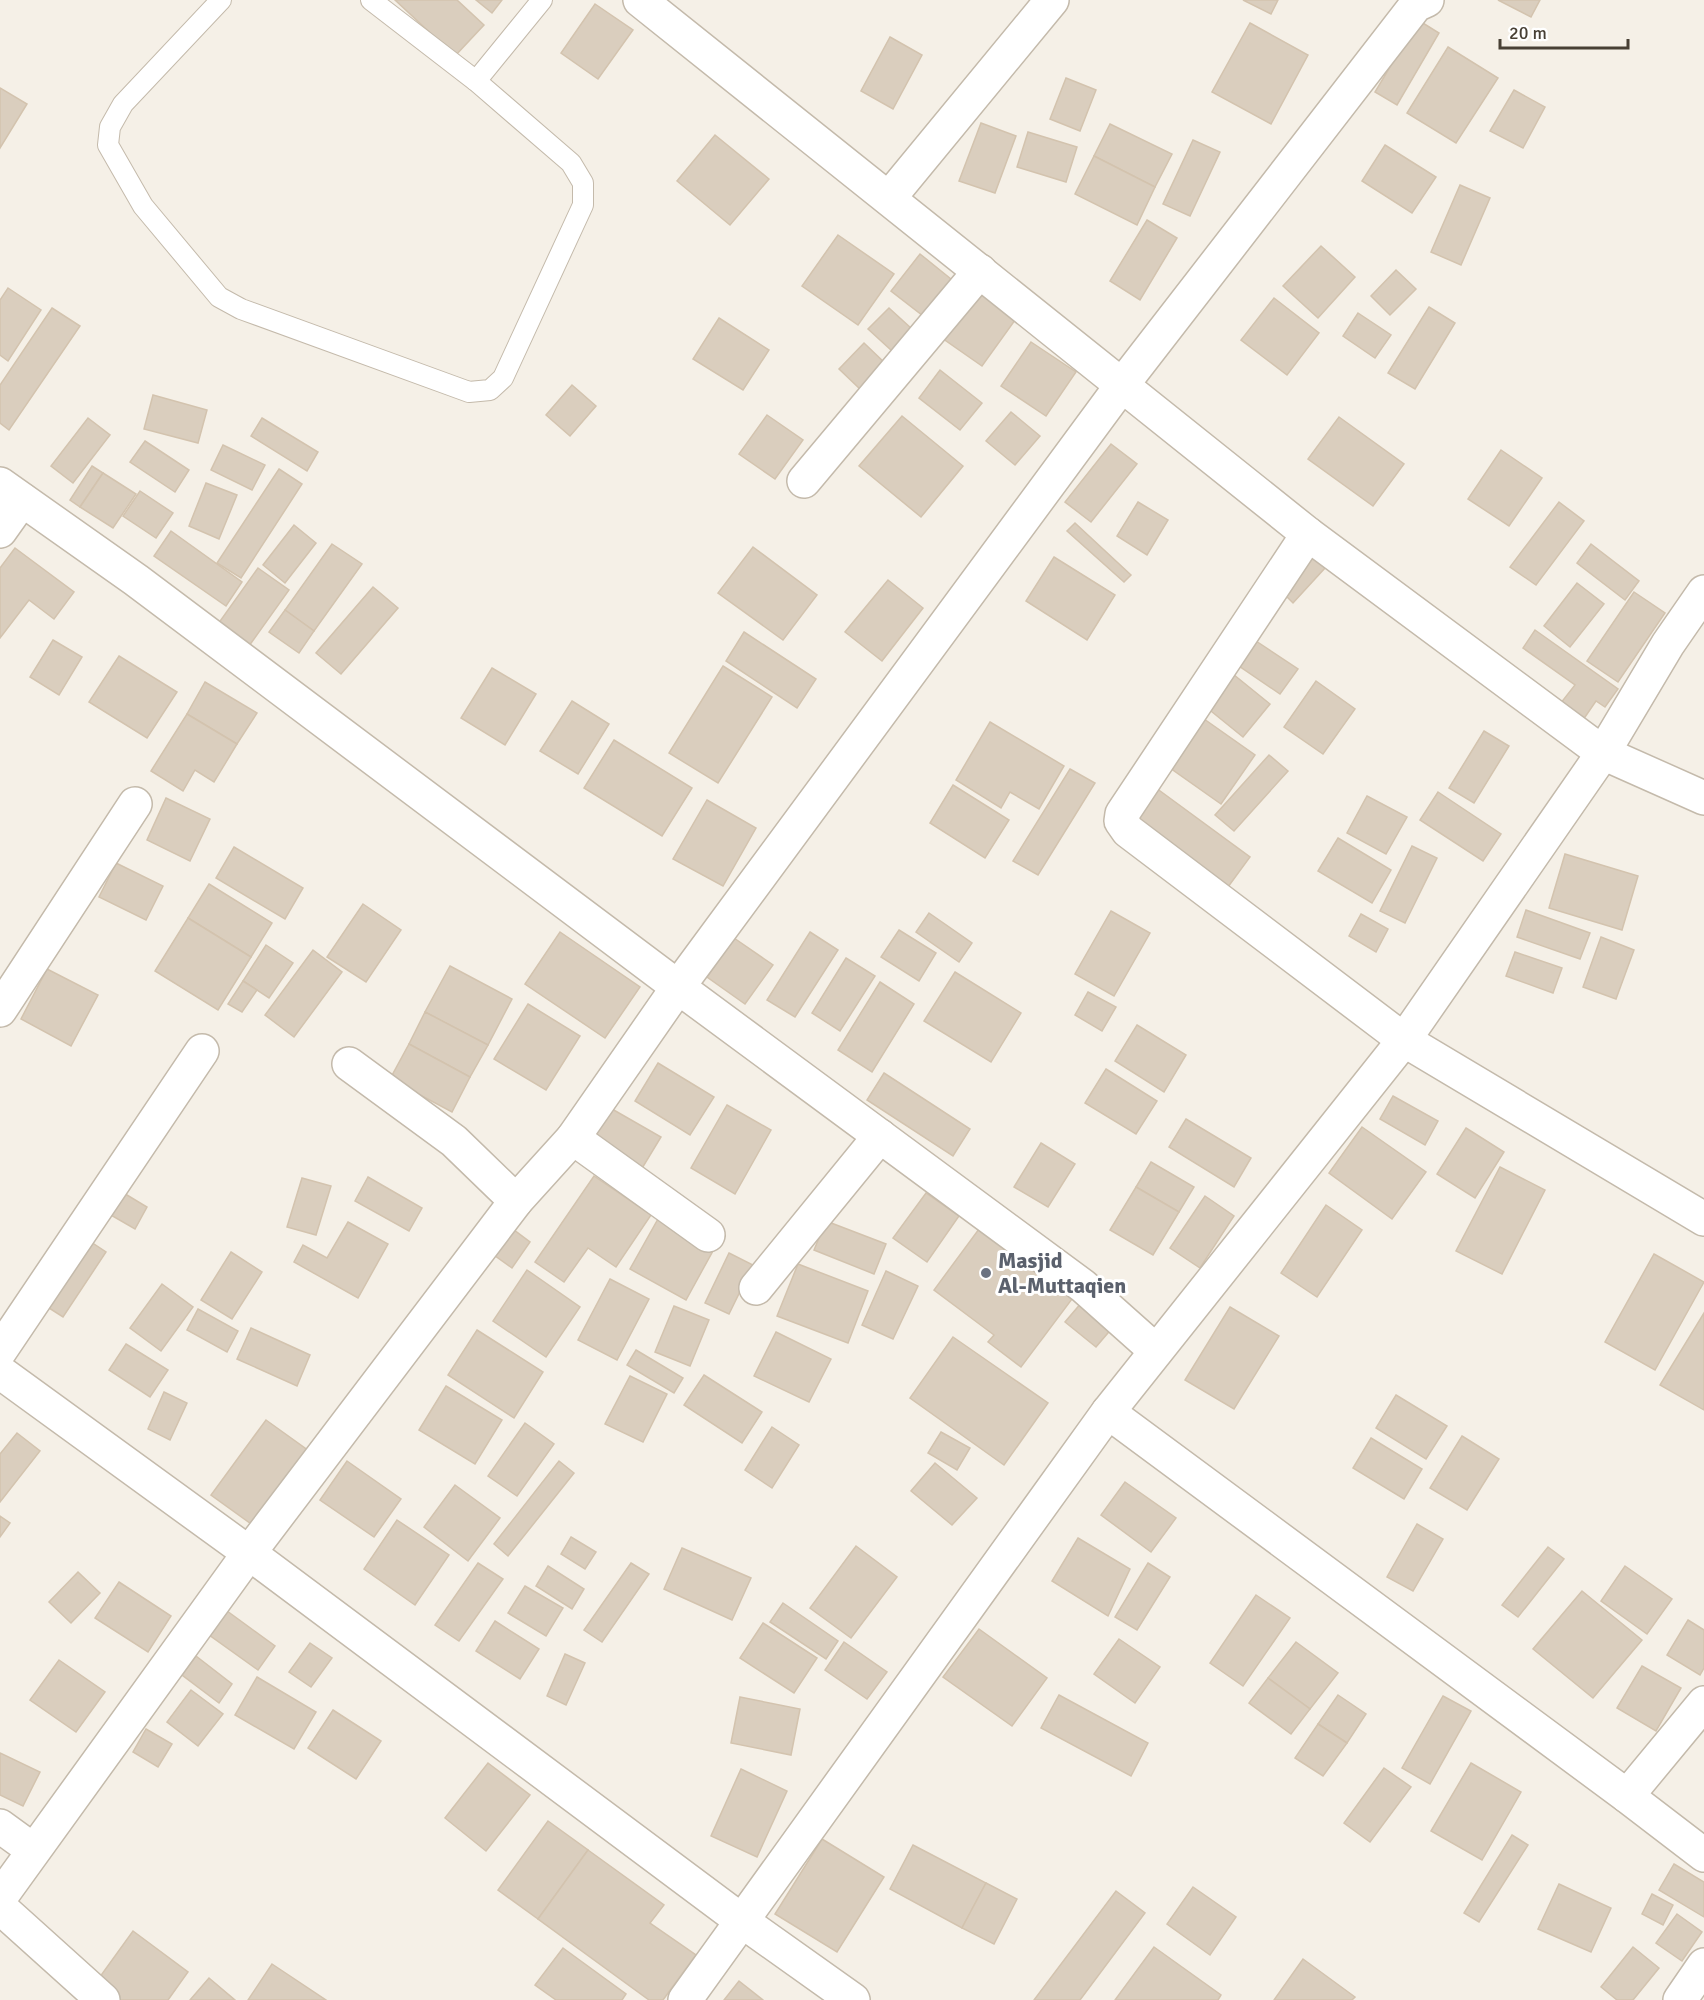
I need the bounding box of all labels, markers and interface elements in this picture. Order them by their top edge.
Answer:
scale bar [1500,12,1628,50]
text: 20 m [1509,22,1547,44]
place label: Masjid Al-Muttaqien [998,1247,1126,1299]
marker: Masjid Al-Muttaqien [979,1266,993,1280]

